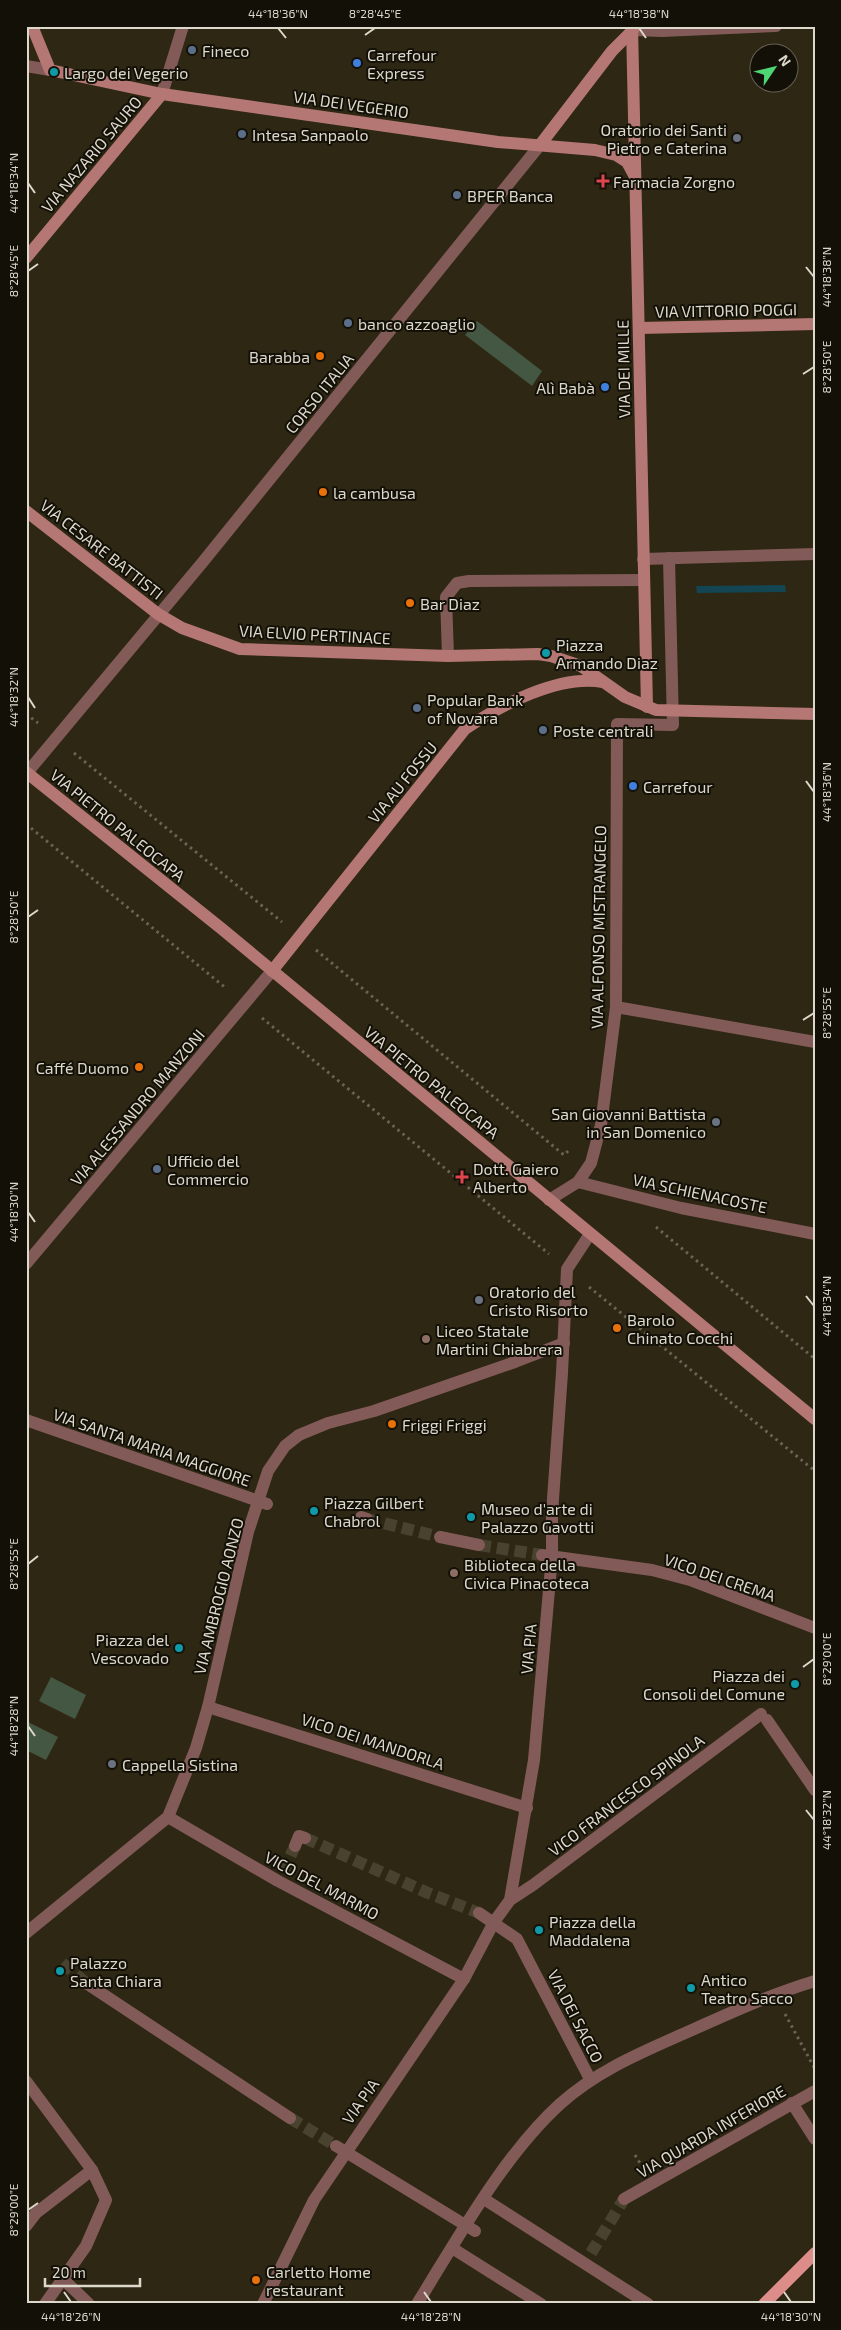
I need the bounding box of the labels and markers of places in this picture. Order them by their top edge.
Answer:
place label: Fineco [202,41,249,60]
marker: Fineco [186,44,198,56]
place label: Carrefour Express [367,45,437,82]
marker: Carrefour Express [351,57,363,69]
place label: Largo dei Vegerio [64,63,188,82]
marker: Largo dei Vegerio [48,66,60,78]
place label: Oratorio dei Santi Pietro e Caterina [600,120,727,157]
place label: Intesa Sanpaolo [252,125,369,144]
marker: Intesa Sanpaolo [236,128,248,140]
marker: Oratorio dei Santi Pietro e Caterina [731,132,743,144]
place label: Farmacia Zorgno [613,172,735,191]
marker: Farmacia Zorgno [597,175,609,187]
place label: BPER Banca [467,186,553,205]
marker: BPER Banca [451,189,463,201]
place label: banco azzoaglio [358,314,475,333]
marker: banco azzoaglio [342,317,354,329]
place label: Barabba [249,347,310,366]
marker: Barabba [314,350,326,362]
place label: Alì Babà [536,378,595,397]
marker: Alì Babà [599,381,611,393]
place label: la cambusa [333,483,416,502]
marker: la cambusa [317,486,329,498]
place label: Bar Diaz [420,594,480,613]
marker: Bar Diaz [404,597,416,609]
place label: Piazza Armando Diaz [556,635,658,672]
marker: Piazza Armando Diaz [540,647,552,659]
place label: Popular Bank of Novara [427,690,523,727]
marker: Popular Bank of Novara [411,702,423,714]
place label: Poste centrali [553,721,653,740]
marker: Poste centrali [537,724,549,736]
place label: Carrefour [643,777,713,796]
marker: Carrefour [627,780,639,792]
place label: Caffé Duomo [36,1058,129,1077]
marker: Caffé Duomo [133,1061,145,1073]
place label: San Giovanni Battista in San Domenico [551,1104,706,1141]
marker: San Giovanni Battista in San Domenico [710,1116,722,1128]
place label: Ufficio del Commercio [167,1151,249,1188]
place label: Dott. Gaiero Alberto [473,1159,559,1196]
marker: Ufficio del Commercio [151,1163,163,1175]
marker: Dott. Gaiero Alberto [455,1170,469,1184]
place label: Oratorio del Cristo Risorto [489,1282,588,1319]
marker: Oratorio del Cristo Risorto [473,1294,485,1306]
place label: Barolo Chinato Cocchi [627,1310,733,1347]
place label: Liceo Statale Martini Chiabrera [436,1321,562,1358]
marker: Barolo Chinato Cocchi [611,1322,623,1334]
marker: Liceo Statale Martini Chiabrera [420,1333,432,1345]
place label: Friggi Friggi [402,1415,487,1434]
marker: Friggi Friggi [386,1418,398,1430]
place label: Piazza Gilbert Chabrol [324,1493,424,1530]
place label: Museo d'arte di Palazzo Gavotti [481,1499,594,1536]
marker: Piazza Gilbert Chabrol [308,1505,320,1517]
marker: Museo d'arte di Palazzo Gavotti [465,1511,477,1523]
place label: Biblioteca della Civica Pinacoteca [464,1555,589,1592]
marker: Biblioteca della Civica Pinacoteca [448,1567,460,1579]
place label: Piazza del Vescovado [91,1630,169,1667]
marker: Piazza del Vescovado [173,1642,185,1654]
place label: Piazza dei Consoli del Comune [643,1666,785,1703]
marker: Piazza dei Consoli del Comune [789,1678,801,1690]
place label: Cappella Sistina [122,1755,238,1774]
marker: Cappella Sistina [106,1758,118,1770]
place label: Piazza della Maddalena [549,1912,636,1949]
marker: Piazza della Maddalena [533,1924,545,1936]
place label: Palazzo Santa Chiara [70,1953,162,1990]
marker: Palazzo Santa Chiara [54,1965,66,1977]
place label: Antico Teatro Sacco [701,1970,793,2007]
marker: Antico Teatro Sacco [685,1982,697,1994]
place label: Carletto Home restaurant [266,2262,371,2299]
marker: Carletto Home restaurant [250,2274,262,2286]

